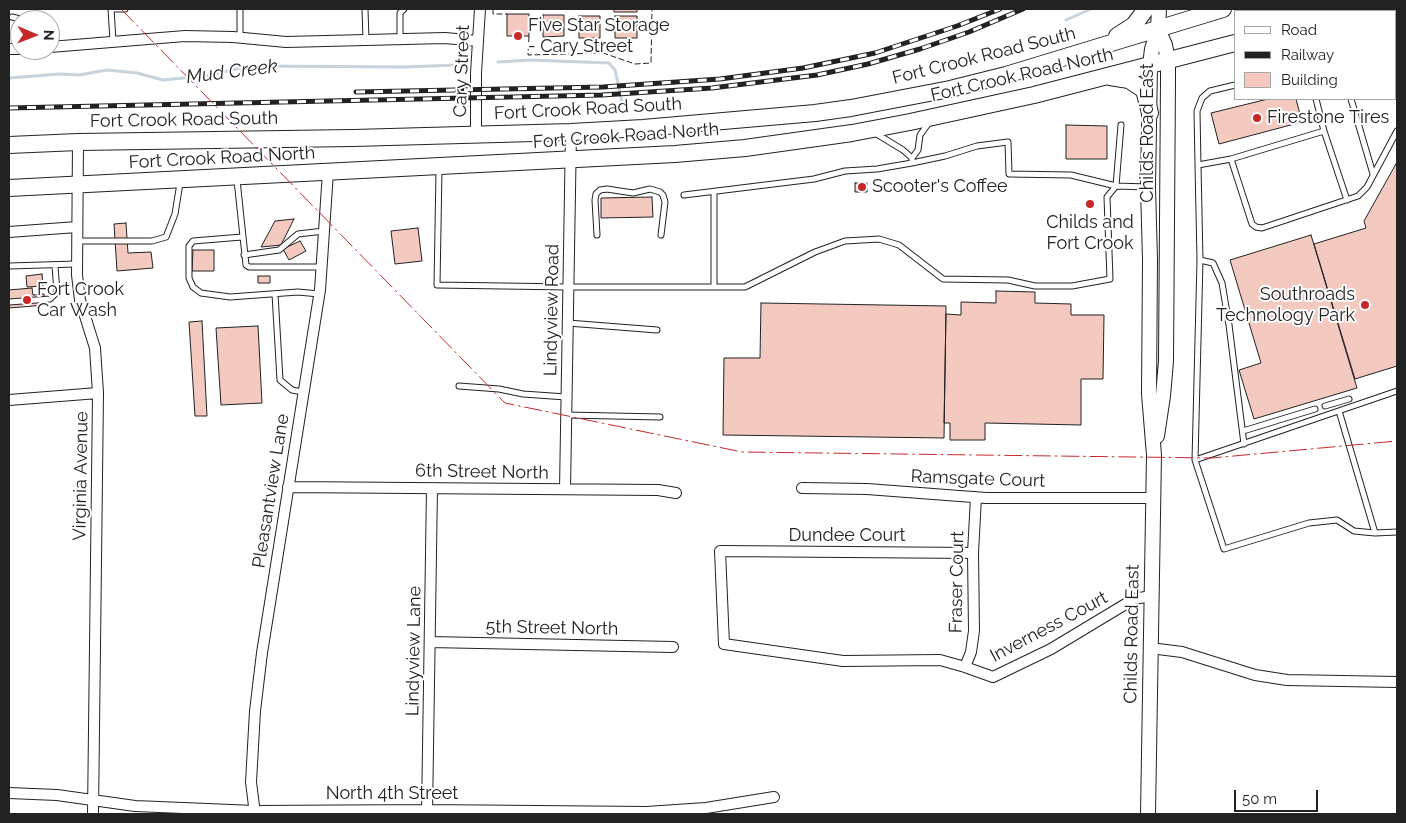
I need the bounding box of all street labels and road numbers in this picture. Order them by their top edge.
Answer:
street label: Fort Crook Road South [890,23,1078,89]
street label: Cary Street [450,24,474,118]
street label: Fort Crook Road North [929,43,1115,107]
street label: Childs Road East [1137,63,1159,203]
street label: Fort Crook Road South [493,93,683,125]
street label: Fort Crook Road South [90,108,278,132]
street label: Fort Crook Road North [532,119,720,153]
street label: Fort Crook Road North [128,142,316,174]
street label: Lindyview Road [540,244,564,376]
street label: Virginia Avenue [69,411,93,541]
street label: Pleasantview Lane [248,412,294,570]
street label: 6th Street North [415,460,549,484]
street label: Ramsgate Court [910,466,1046,492]
street label: Dundee Court [788,525,906,547]
street label: Fraser Court [945,531,969,633]
street label: Childs Road East [1120,564,1144,704]
street label: Lindyview Lane [402,586,426,716]
street label: Inverness Court [987,587,1111,667]
street label: 5th Street North [485,616,619,640]
street label: North 4th Street [326,783,458,805]

